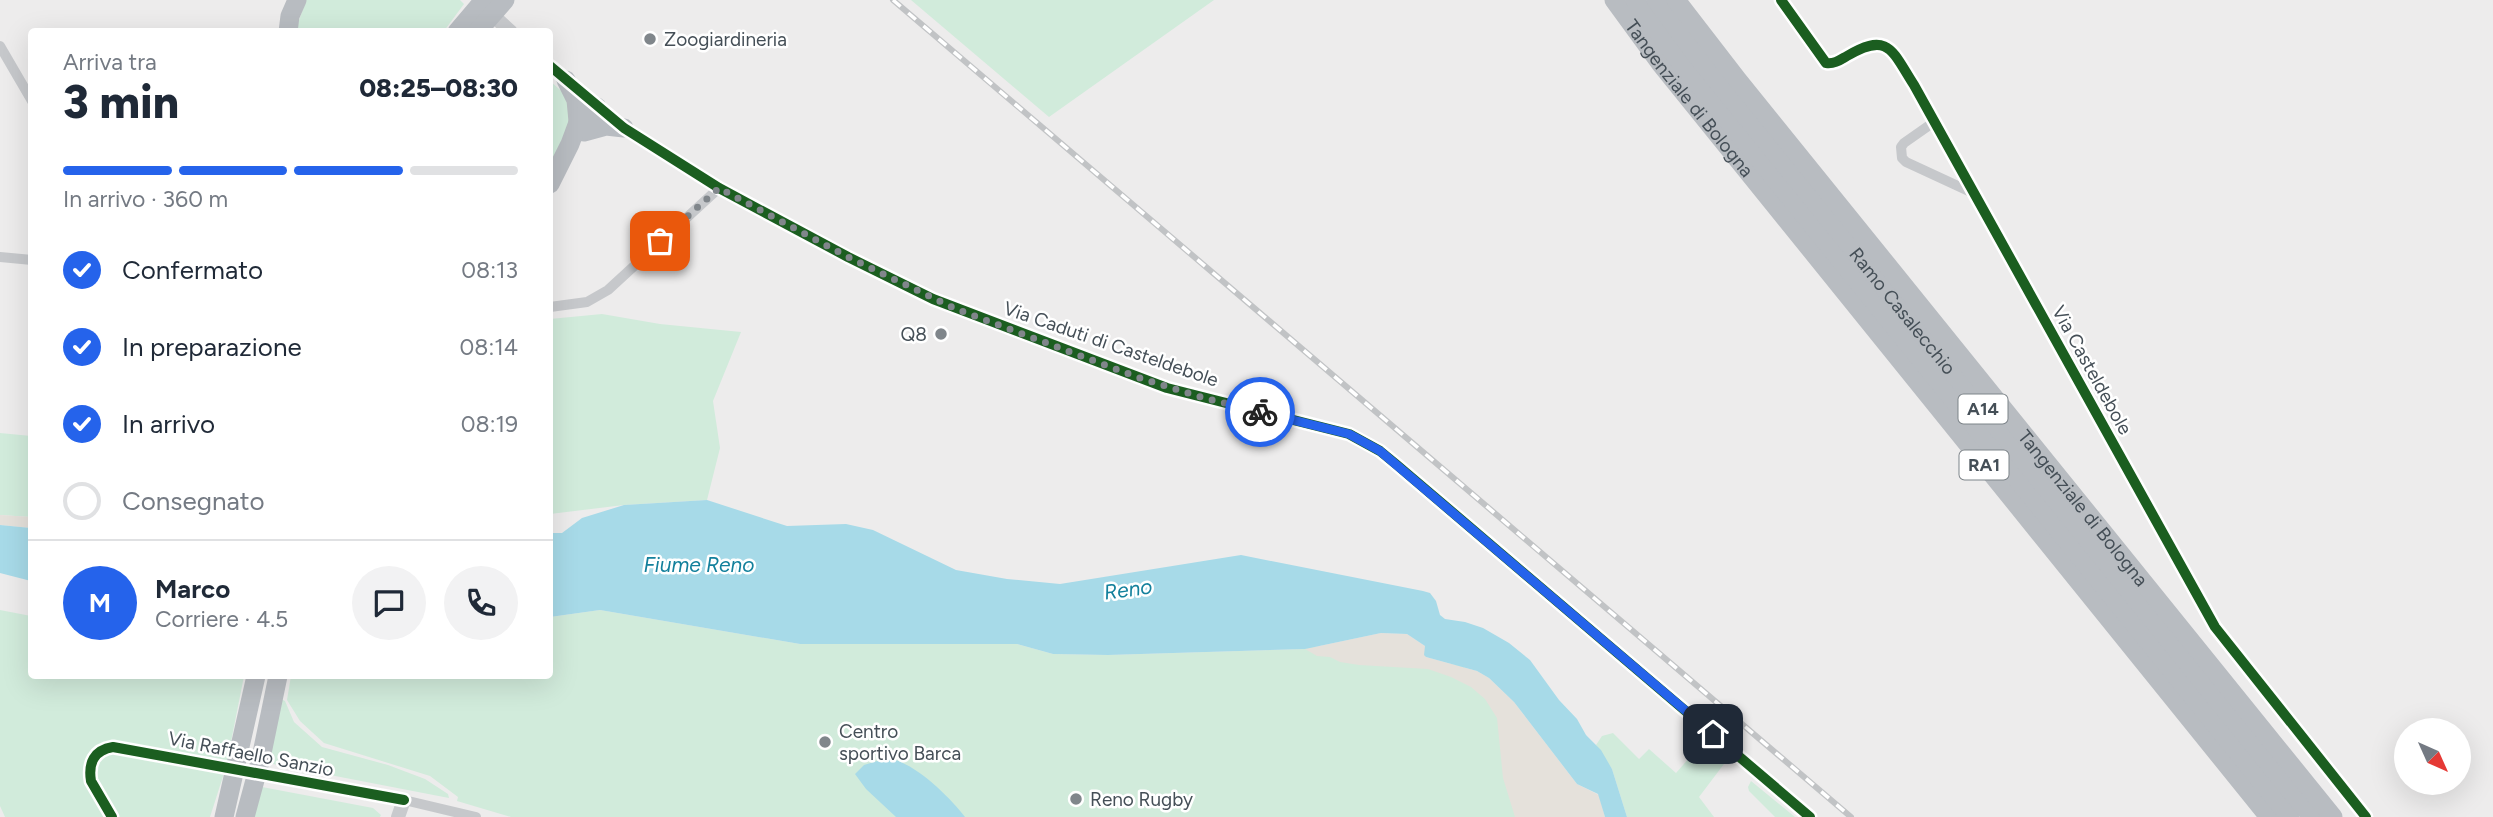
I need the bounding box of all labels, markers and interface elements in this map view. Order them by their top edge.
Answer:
street label: Tangenziale di Bologna [1621,15,1759,182]
place label: Zoogiardineria [664,28,787,51]
marker: Zoogiardineria [642,31,658,47]
text: Arriva tra [63,48,157,76]
text: 08:25–08:30 [359,72,518,104]
text: 3 min [63,74,179,130]
text: In arrivo · 360 m [63,185,228,213]
pin [630,211,690,271]
icon: bag [641,222,679,260]
street label: Ramo Casalecchio [1845,243,1961,379]
icon: check [63,251,101,289]
text: Confermato [122,254,263,286]
text: 08:13 [461,256,518,284]
street label: Via Caduti di Casteldebole [1001,296,1221,392]
street label: Via Casteldebole [2047,301,2137,439]
place label: Q8 [901,323,927,346]
marker: Q8 [933,326,949,342]
icon: check [63,328,101,366]
text: In preparazione [122,331,302,363]
text: 08:14 [460,333,518,361]
courier [1225,377,1295,447]
icon: bike [1241,393,1279,431]
road number: A14 [1958,394,2008,424]
icon: check [63,405,101,443]
text: In arrivo [122,408,215,440]
text: 08:19 [461,410,518,438]
street label: Tangenziale di Bologna [2013,425,2153,591]
road number: RA1 [1960,450,2008,480]
text: Consegnato [122,485,265,517]
water label: Fiume Reno [643,552,755,577]
button: chat [352,566,426,640]
button: phone [444,566,518,640]
text: Marco [155,573,230,605]
water label: Reno [1102,573,1154,605]
text: M [89,587,111,619]
text: Corriere · 4.5 [155,605,288,633]
pin [1683,704,1743,764]
icon: home [1694,715,1732,753]
north arrow [2394,718,2471,794]
map controls [2394,718,2471,795]
place label: Centro sportivo Barca [839,720,961,765]
street label: Via Raffaello Sanzio [166,727,336,781]
marker: Centro sportivo Barca [817,734,833,750]
place label: Reno Rugby [1090,788,1193,811]
marker: Reno Rugby [1068,791,1084,807]

